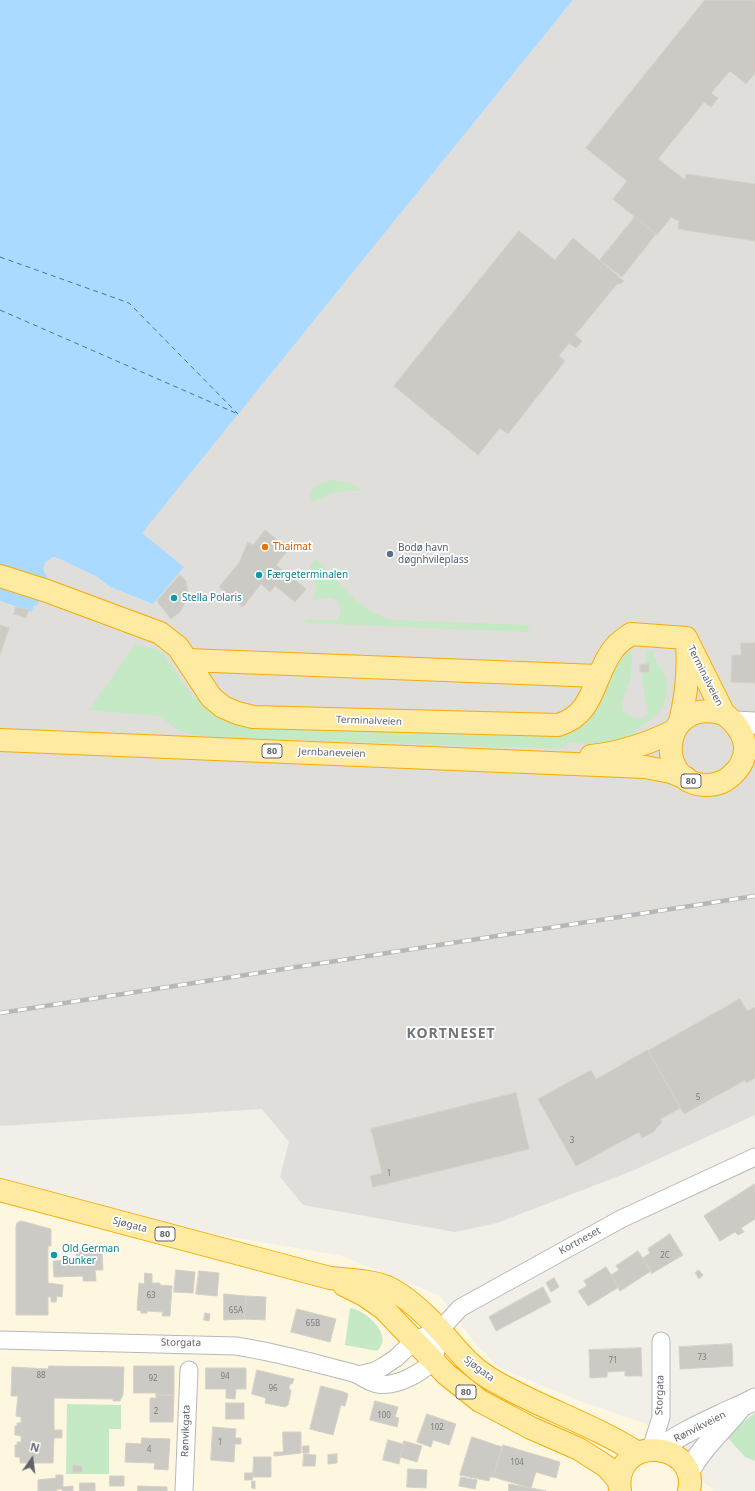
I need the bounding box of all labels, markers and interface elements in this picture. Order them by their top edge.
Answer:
place label: Thaimat [273,541,311,553]
marker: Thaimat [260,542,270,552]
place label: Bodø havn døgnhvileplass [398,542,469,566]
marker: Bodø havn døgnhvileplass [385,549,395,559]
place label: Færgeterminalen [267,569,348,581]
marker: Færgeterminalen [254,570,264,580]
place label: Stella Polaris [182,592,242,604]
marker: Stella Polaris [169,593,179,603]
street label: Terminalveien [685,644,725,708]
street label: Terminalveien [336,714,402,728]
road number: 80 [262,744,282,758]
street label: Jernbaneveien [298,746,366,760]
road number: 80 [681,774,701,788]
district label: KORTNESET [406,1026,496,1042]
house number: 5 [696,1093,700,1103]
house number: 3 [570,1136,574,1146]
house number: 1 [387,1169,391,1179]
street label: Sjøgata [111,1215,149,1235]
street label: Kortneset [557,1225,603,1257]
road number: 80 [155,1227,175,1241]
place label: Old German Bunker [62,1243,119,1266]
marker: Old German Bunker [49,1250,59,1260]
house number: 2C [660,1251,670,1261]
house number: 63 [146,1291,156,1301]
house number: 65A [229,1306,243,1316]
house number: 65B [306,1319,320,1329]
street label: Storgata [161,1337,201,1349]
house number: 73 [697,1353,707,1363]
street label: Sjøgata [461,1354,497,1384]
house number: 71 [608,1356,618,1366]
house number: 88 [36,1371,46,1381]
house number: 94 [220,1372,230,1382]
house number: 92 [148,1374,158,1384]
street label: Storgata [653,1375,667,1415]
house number: 96 [268,1384,278,1394]
road number: 80 [456,1385,476,1399]
street label: Rønvikgata [179,1405,193,1457]
house number: 2 [154,1407,158,1417]
street label: Rønvikveien [672,1409,728,1445]
house number: 100 [377,1411,391,1421]
house number: 102 [430,1423,444,1433]
house number: 1 [218,1438,222,1448]
north arrow [12,1439,52,1479]
text: N [29,1439,41,1455]
house number: 4 [147,1445,151,1455]
house number: 104 [510,1458,524,1468]

